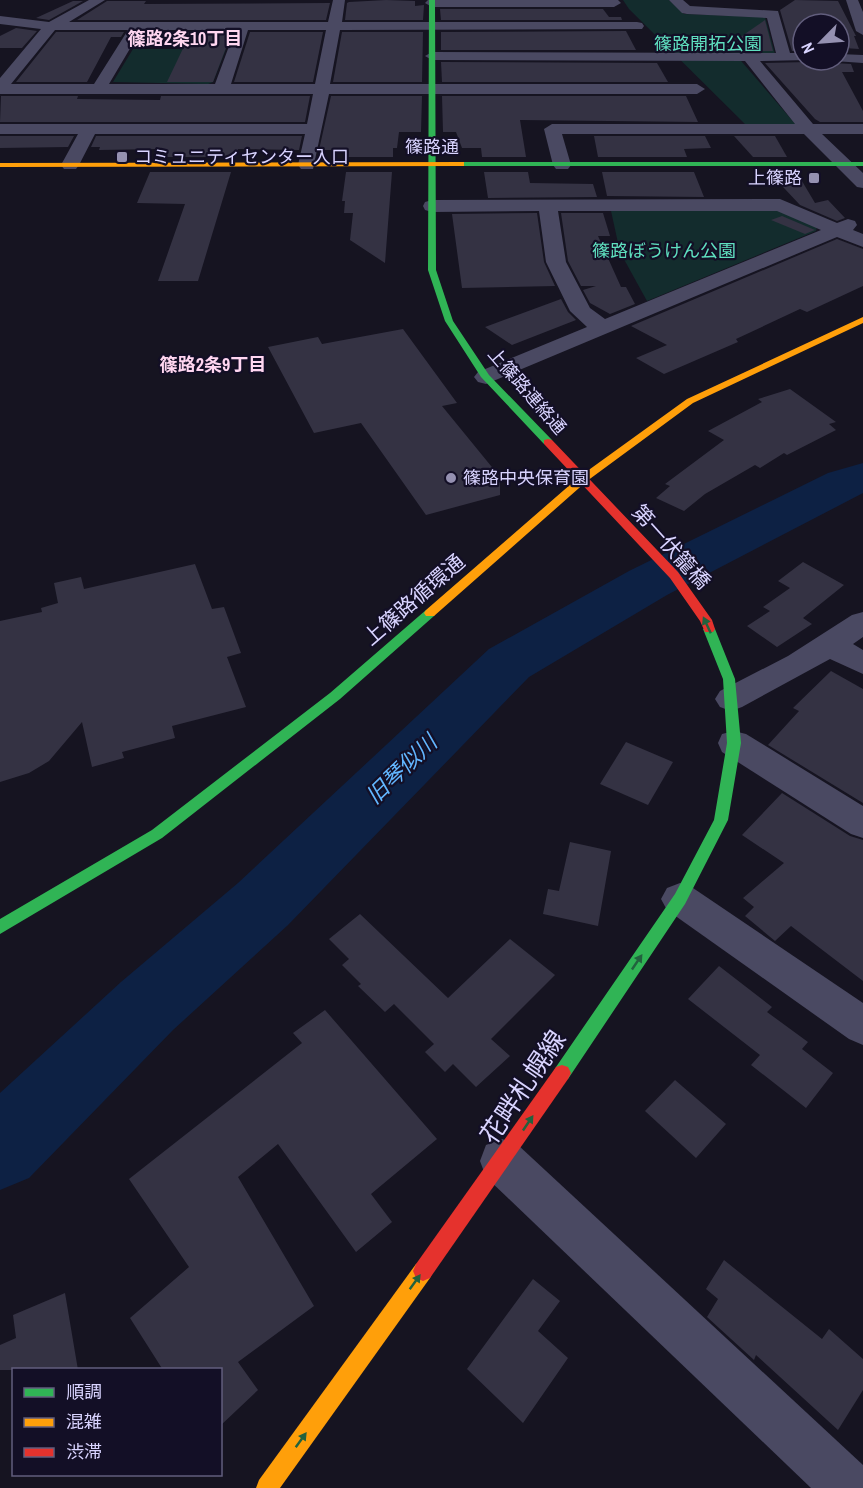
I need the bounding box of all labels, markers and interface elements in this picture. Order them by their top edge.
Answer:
north arrow [791,12,851,72]
district label: 篠路2条10丁目 [128,26,242,51]
park label: 篠路開拓公園 [654,31,762,56]
text: N [795,39,819,57]
street label: 篠路通 [405,134,459,159]
place label: コミュニティセンター入口 [134,144,349,169]
marker: コミュニティセンター入口 [115,150,129,164]
place label: 上篠路 [748,165,802,190]
marker: 上篠路 [807,171,821,185]
park label: 篠路ぼうけん公園 [592,238,736,263]
street label: 上篠路連絡通 [483,342,572,440]
district label: 篠路2条9丁目 [160,352,266,377]
place label: 篠路中央保育園 [463,465,589,490]
marker: 篠路中央保育園 [444,471,458,485]
street label: 第一伏籠橋 [625,498,717,595]
street label: 上篠路循環通 [357,547,471,652]
one-way arrow [703,616,712,633]
water label: 旧琴似川 [359,726,445,810]
one-way arrow [631,954,643,970]
street label: 花畔札幌線 [472,1023,573,1150]
one-way arrow [522,1115,533,1131]
one-way arrow [409,1275,421,1291]
legend [12,1368,222,1476]
text: 順調 [66,1379,102,1404]
text: 混雑 [66,1409,102,1434]
one-way arrow [295,1433,307,1449]
text: 渋滞 [66,1439,102,1464]

